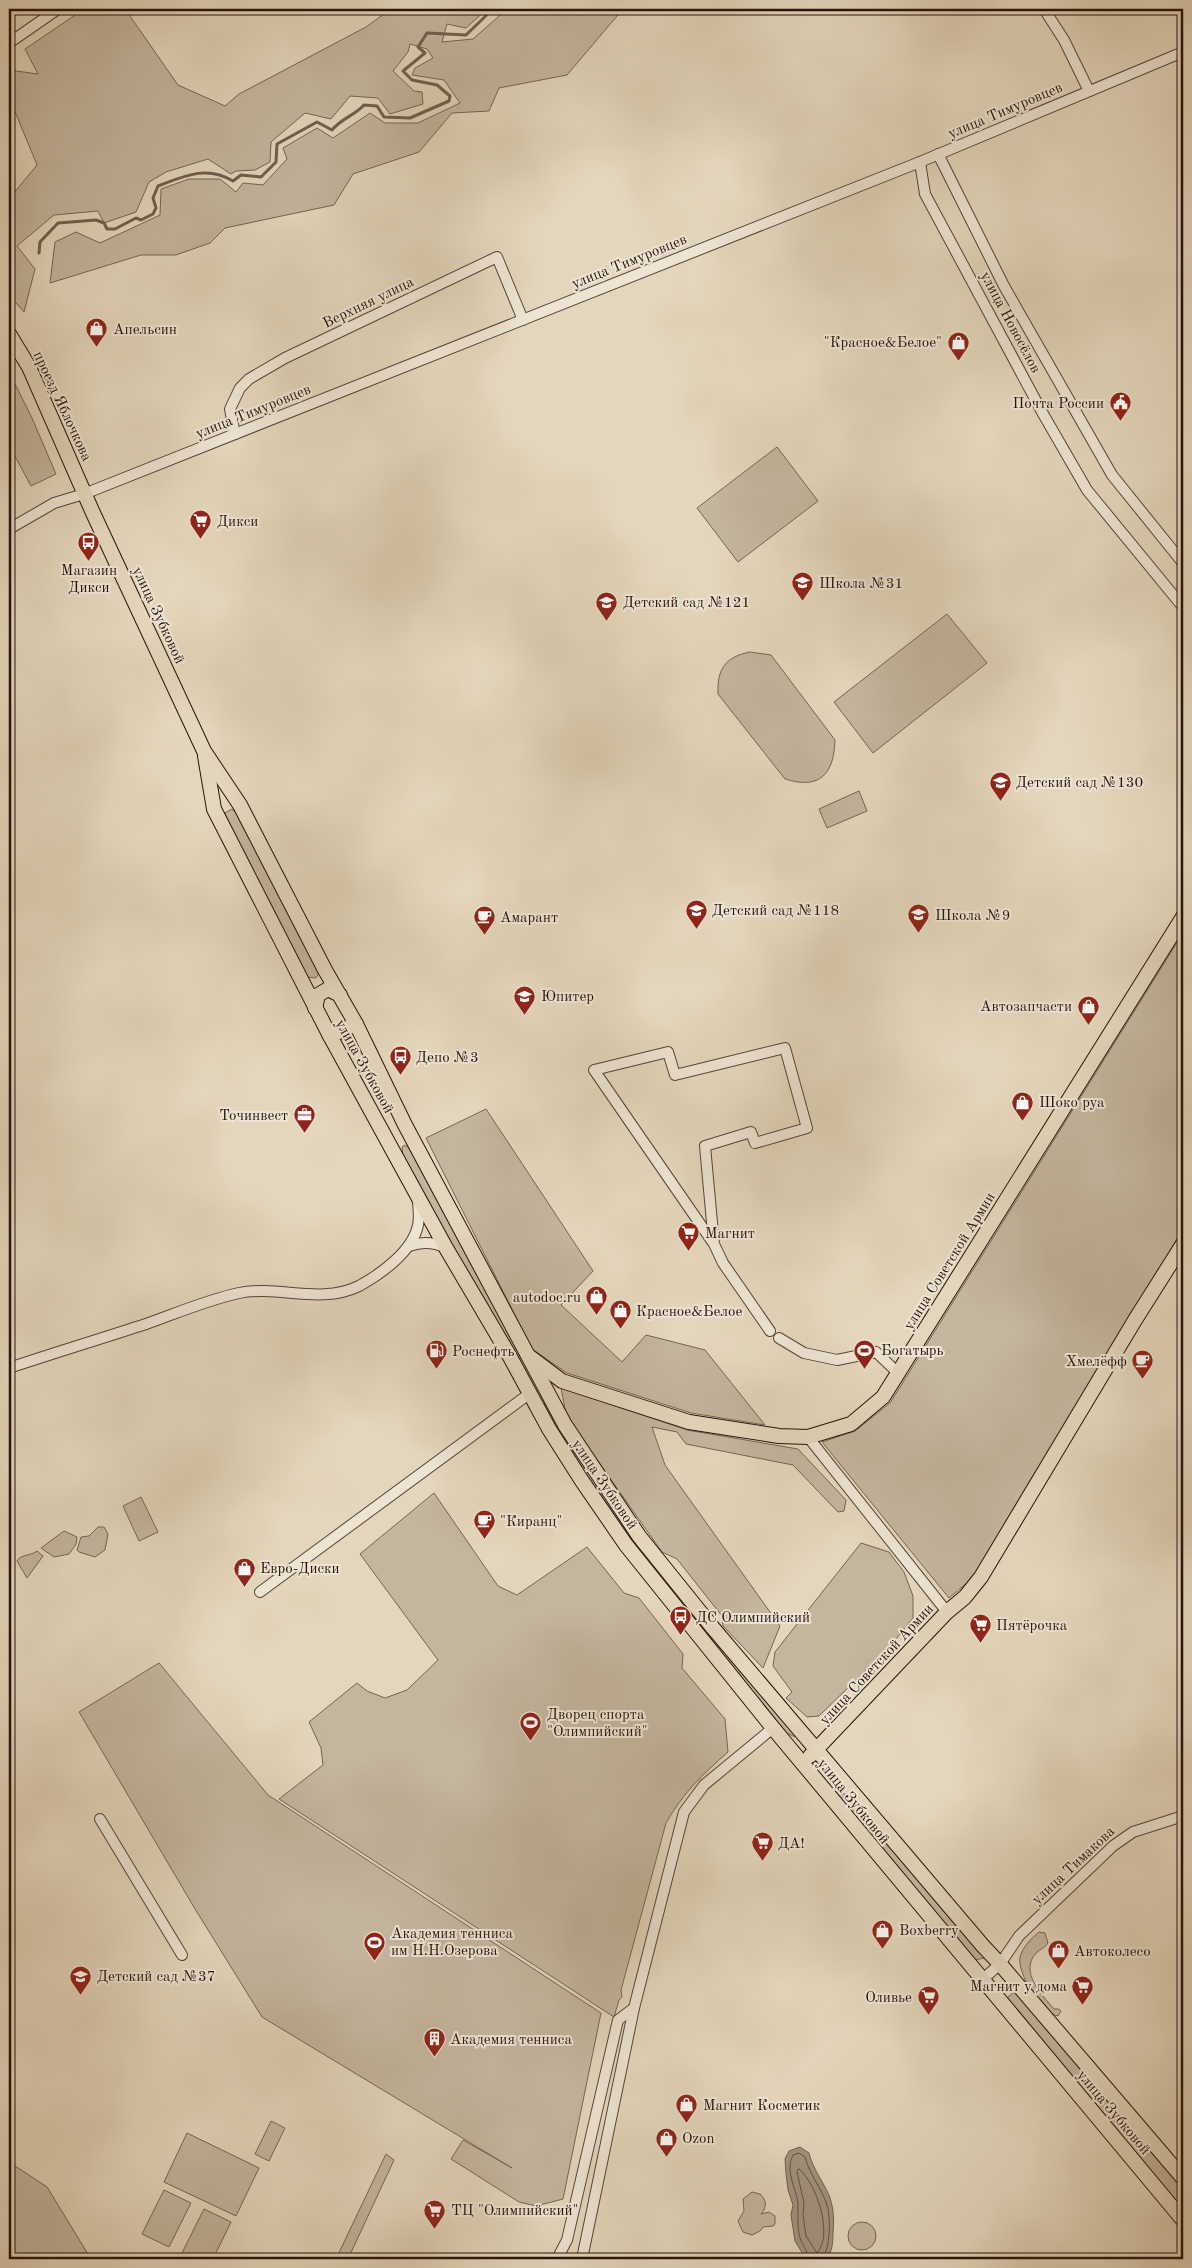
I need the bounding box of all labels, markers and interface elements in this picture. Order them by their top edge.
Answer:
street label: улица Тимуровцев [946,81,1065,142]
street label: улица Тимуровцев [570,232,689,292]
street label: улица Новосёлов [977,270,1043,376]
street label: Верхняя улица [321,275,417,332]
shop icon: Апельсин [85,317,109,348]
place label: Апельсин [113,323,177,338]
shop icon: "Красное&Белое" [946,330,970,361]
place label: "Красное&Белое" [824,336,942,351]
street label: проезд Яблочкова [30,349,94,464]
street label: улица Тимуровцев [194,382,313,442]
public building icon: Почта России [1108,391,1132,422]
place label: Почта России [1013,397,1104,412]
supermarket icon: Дикси [189,509,213,540]
place label: Дикси [217,515,258,530]
bus stop icon: Магазин Дикси [77,530,101,561]
place label: Магазин Дикси [61,564,117,596]
street label: улица Зубковой [129,565,187,666]
school or university icon: Школа №31 [791,571,815,602]
place label: Школа №31 [819,577,903,592]
school or university icon: Детский сад №121 [595,590,619,621]
place label: Детский сад №121 [623,596,750,611]
school or university icon: Детский сад №130 [988,770,1012,801]
place label: Детский сад №130 [1016,776,1143,791]
school or university icon: Детский сад №118 [684,898,708,929]
school or university icon: Школа №9 [907,903,931,934]
place label: Детский сад №118 [712,904,839,919]
cafe icon: Амарант [472,905,496,936]
place label: Школа №9 [935,909,1010,924]
place label: Амарант [500,911,558,926]
school or university icon: Юпитер [513,984,537,1015]
place label: Юпитер [541,990,594,1005]
shop icon: Автозапчасти [1076,994,1100,1025]
place label: Автозапчасти [980,1000,1072,1015]
street label: улица Зубковой [332,1017,396,1116]
bus stop icon: Депо №3 [388,1045,412,1076]
place label: Депо №3 [416,1051,479,1066]
shop icon: Шоко руа [1011,1090,1035,1121]
place label: Шоко руа [1039,1096,1105,1111]
office icon: Точинвест [292,1103,316,1134]
place label: Точинвест [219,1109,288,1124]
street label: улица Советской Армии [902,1190,999,1333]
supermarket icon: Магнит [677,1221,701,1252]
place label: Магнит [705,1227,755,1242]
shop icon: autodoc.ru [585,1285,609,1316]
place label: autodoc.ru [513,1291,581,1306]
shop icon: Красное&Белое [608,1299,632,1330]
place label: Красное&Белое [636,1305,743,1320]
sports icon: Богатырь [853,1338,877,1369]
fuel station icon: Роснефть [424,1339,448,1370]
place label: Богатырь [881,1344,944,1359]
place label: Роснефть [452,1345,515,1360]
cafe icon: Хмелёфф [1131,1349,1155,1380]
place label: Хмелёфф [1066,1355,1127,1370]
street label: улица Зубковой [568,1437,639,1533]
cafe icon: "Киранц" [472,1509,496,1540]
place label: "Киранц" [500,1515,562,1530]
shop icon: Евро-Диски [232,1556,256,1587]
place label: Евро-Диски [260,1562,340,1577]
street label: улица Советской Армии [817,1602,937,1728]
bus stop icon: ДС Олимпийский [668,1605,692,1636]
place label: ДС Олимпийский [696,1611,810,1626]
supermarket icon: Пятёрочка [968,1613,992,1644]
place label: Пятёрочка [996,1619,1068,1634]
place label: Дворец спорта "Олимпийский" [547,1708,648,1740]
sports icon: Дворец спорта "Олимпийский" [519,1711,543,1742]
street label: улица Зубковой [814,1756,892,1847]
street label: улица Тимакова [1030,1824,1119,1908]
supermarket icon: ДА! [750,1831,774,1862]
place label: ДА! [778,1837,805,1852]
shop icon: Boxberry [871,1918,895,1949]
place label: Boxberry [899,1924,959,1939]
place label: Академия тенниса им Н.Н.Озерова [391,1927,513,1959]
sports icon: Академия тенниса им Н.Н.Озерова [363,1930,387,1961]
shop icon: Автоколесо [1046,1939,1070,1970]
place label: Автоколесо [1074,1945,1151,1960]
school or university icon: Детский сад №37 [69,1964,93,1995]
place label: Детский сад №37 [97,1970,215,1985]
supermarket icon: Магнит у дома [1071,1974,1095,2005]
place label: Магнит у дома [970,1980,1068,1995]
supermarket icon: Оливье [916,1985,940,2016]
place label: Оливье [865,1991,912,2006]
building icon: Академия тенниса [422,2027,446,2058]
place label: Академия тенниса [450,2033,572,2048]
street label: улица Зубковой [1073,2068,1152,2158]
shop icon: Магнит Косметик [675,2093,699,2124]
place label: Магнит Косметик [703,2099,821,2114]
shop icon: Ozon [654,2126,678,2157]
place label: Ozon [682,2132,715,2147]
supermarket icon: ТЦ "Олимпийский" [423,2198,447,2229]
place label: ТЦ "Олимпийский" [451,2204,579,2219]

